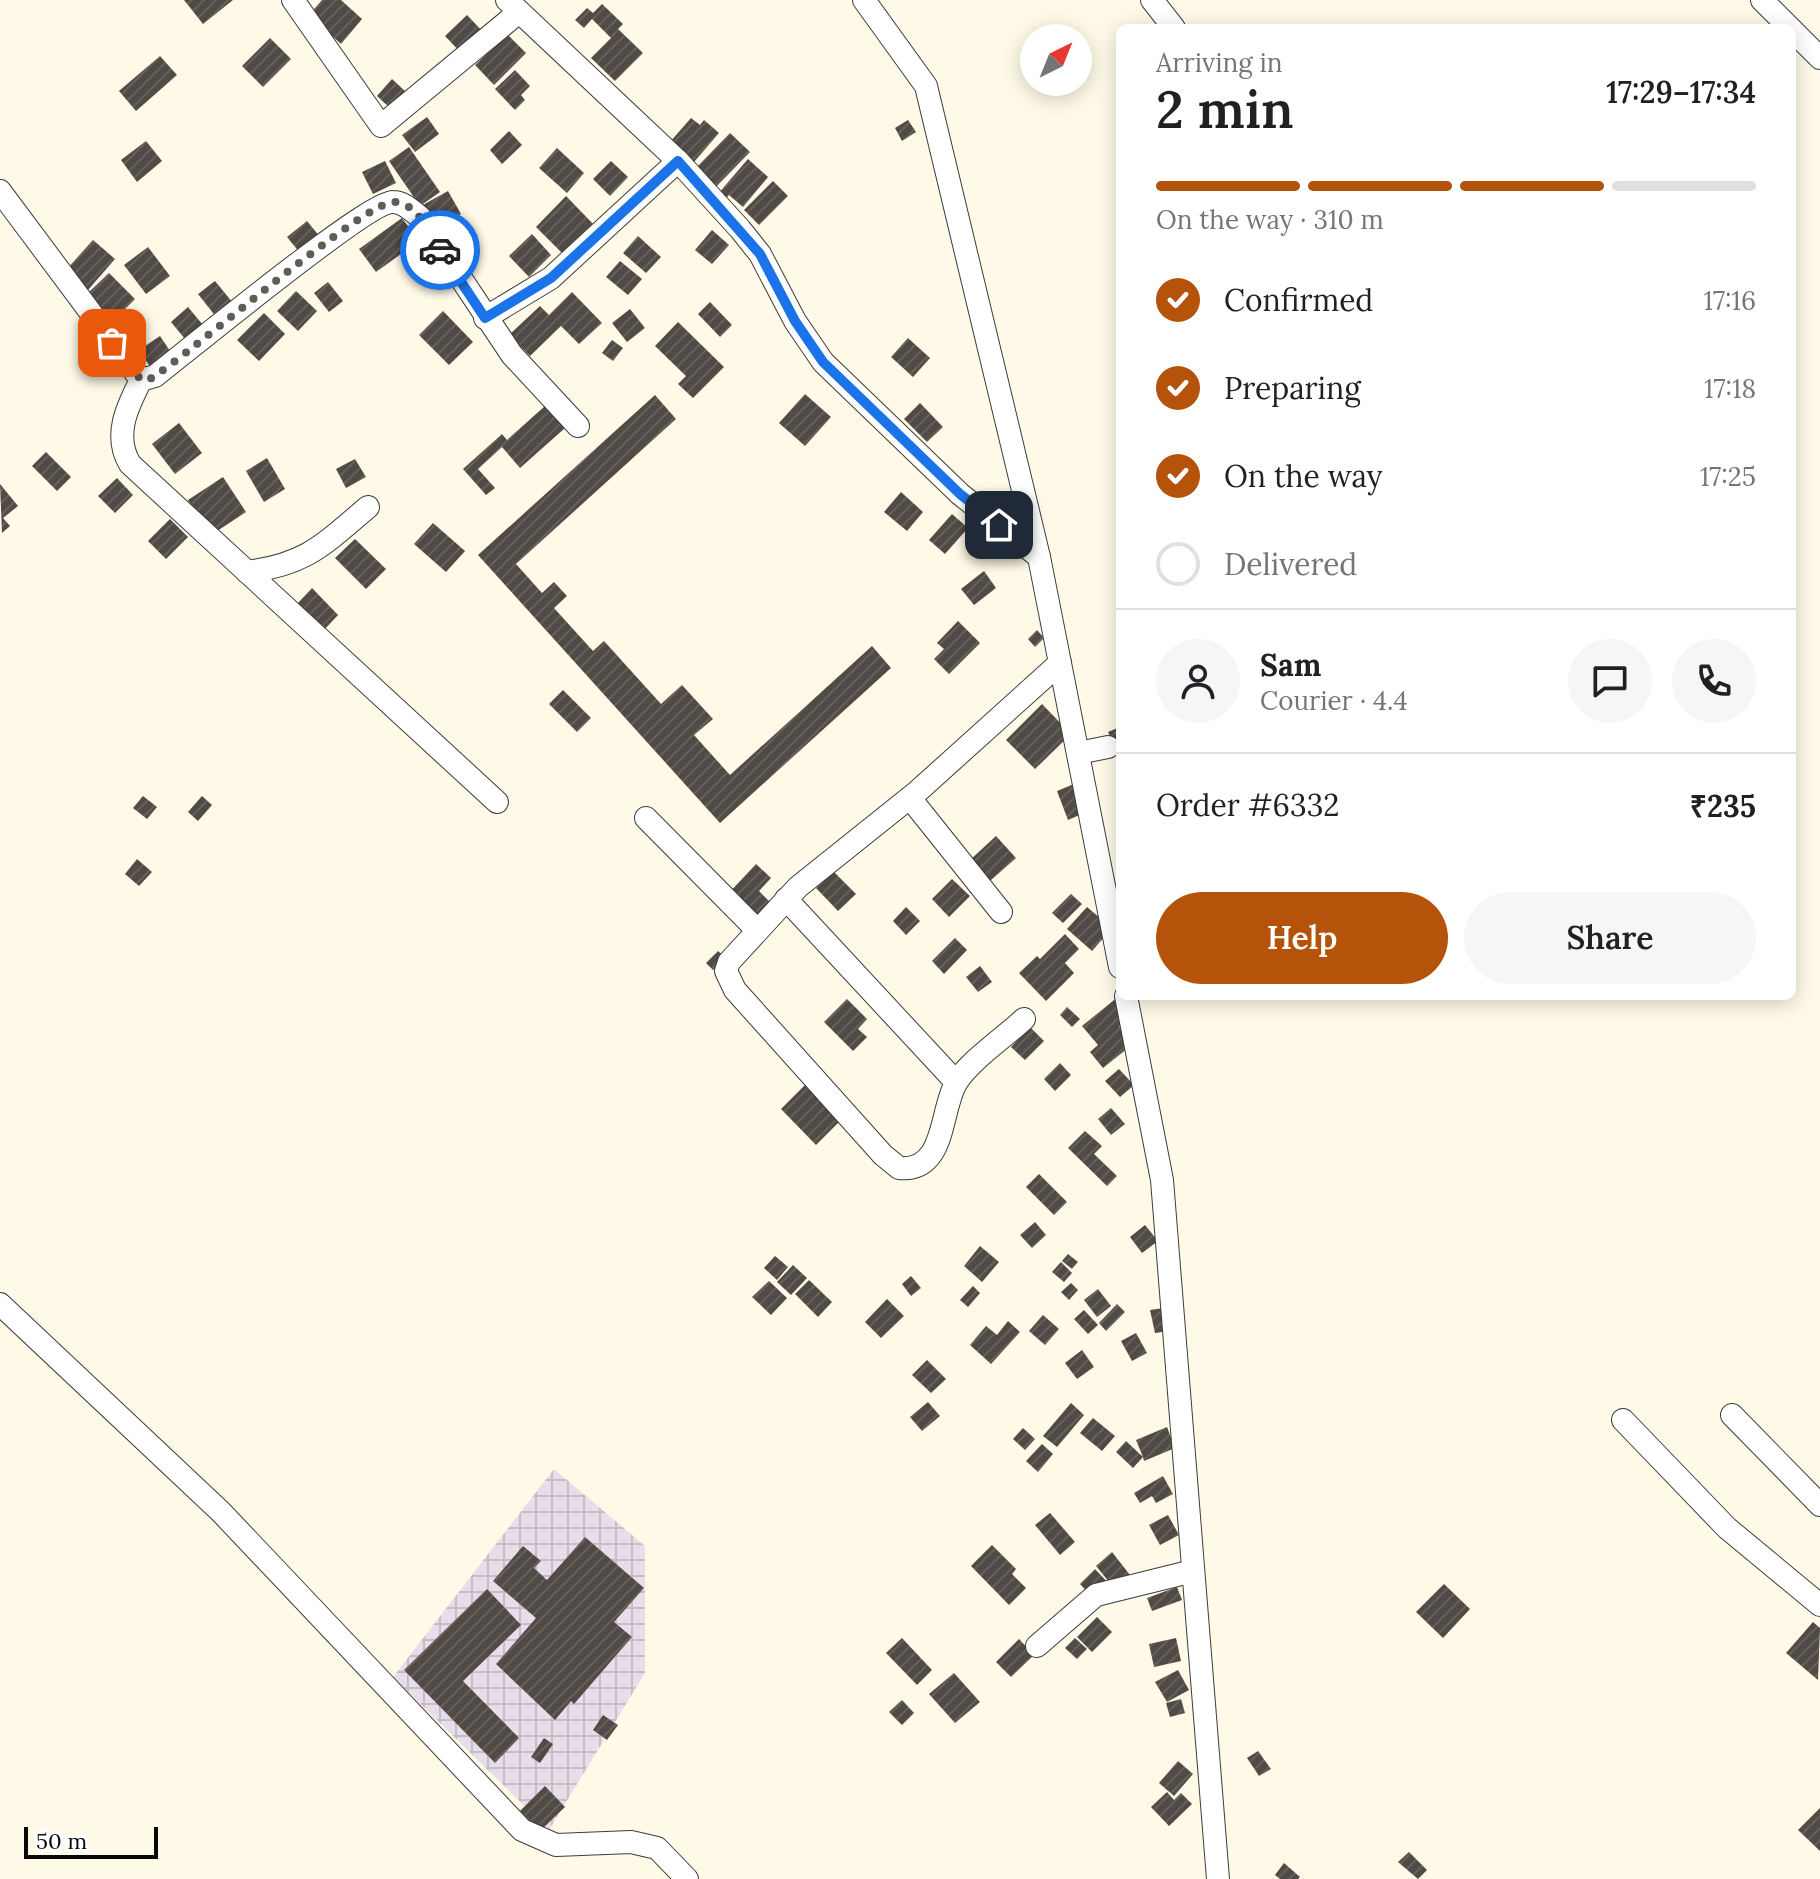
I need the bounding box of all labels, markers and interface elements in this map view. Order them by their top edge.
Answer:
north arrow [1020,24,1092,96]
map controls [1020,24,1092,96]
text: Arriving in [1156,46,1283,79]
text: 17:29–17:34 [1606,73,1756,111]
text: 2 min [1156,76,1294,142]
text: On the way · 310 m [1156,203,1384,236]
courier [400,210,480,290]
icon: car [418,228,462,272]
icon: check [1156,278,1200,322]
text: Confirmed [1224,281,1373,319]
text: 17:16 [1704,284,1756,317]
pin [78,309,146,377]
icon: bag [90,321,134,365]
icon: check [1156,366,1200,410]
text: Preparing [1224,369,1361,407]
text: 17:18 [1704,372,1756,405]
icon: check [1156,454,1200,498]
text: On the way [1224,457,1382,495]
text: 17:25 [1700,460,1756,493]
pin [965,491,1033,559]
icon: home [977,503,1021,547]
text: Delivered [1224,545,1357,583]
button: person [1156,639,1240,723]
button: chat [1568,639,1652,723]
button: phone [1672,639,1756,723]
text: Sam [1260,646,1321,684]
text: Courier · 4.4 [1260,684,1408,717]
text: Order #6332 [1156,786,1339,824]
text: ₹235 [1690,787,1756,825]
button: Help [1156,892,1448,984]
button: Share [1464,892,1756,984]
scale bar [24,1823,158,1859]
text: 50 m [36,1827,87,1855]

